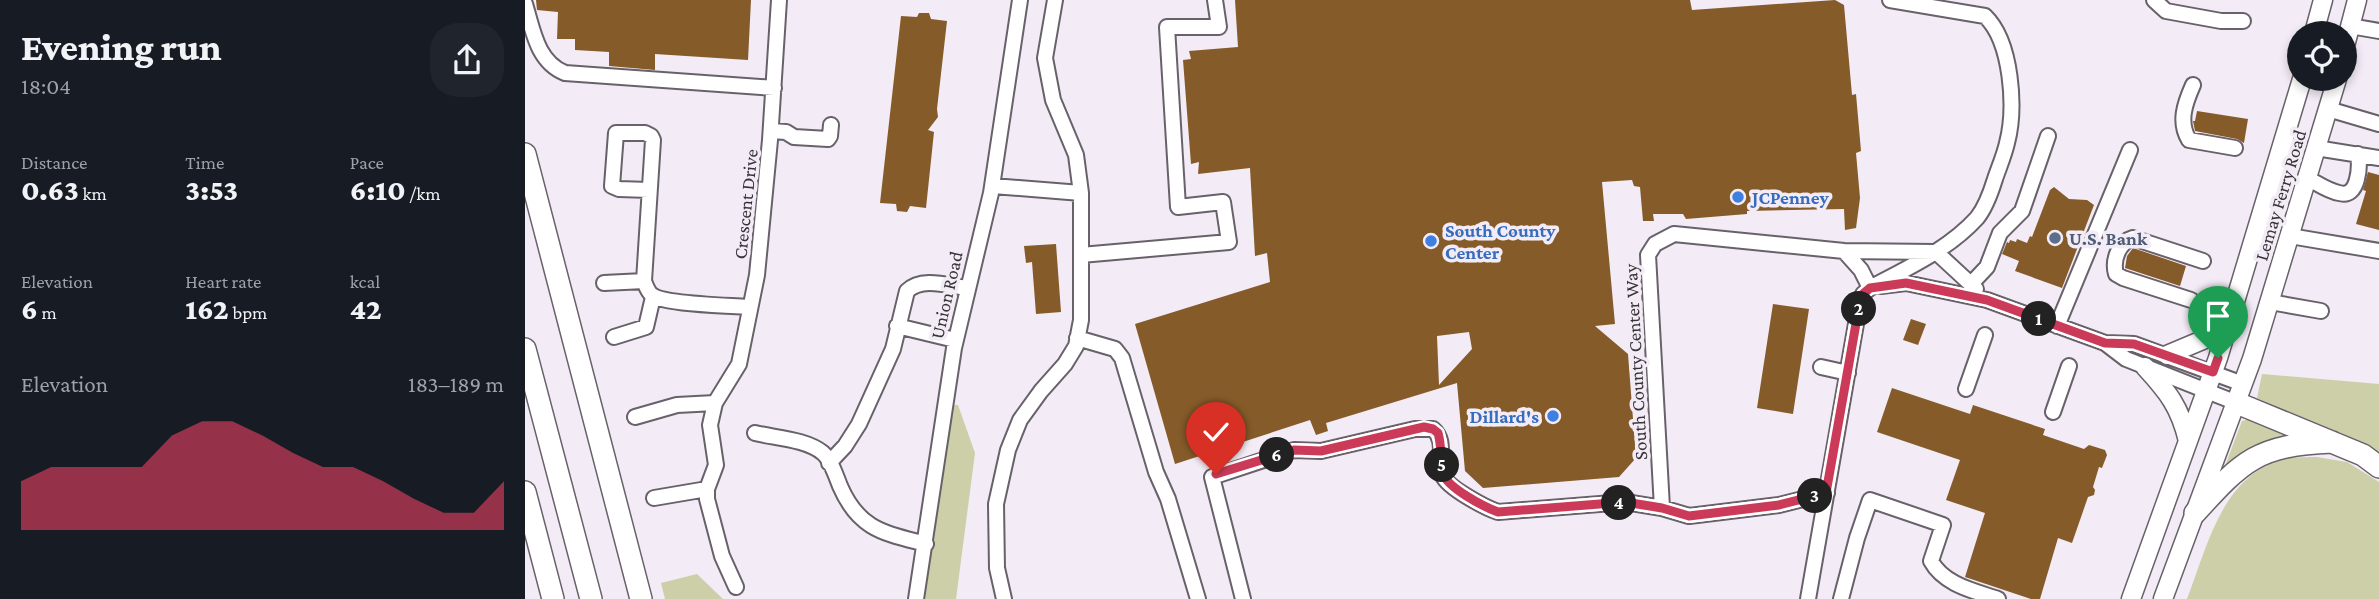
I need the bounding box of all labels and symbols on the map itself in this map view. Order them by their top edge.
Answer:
street label: Lemay Ferry Road [2251,127,2310,263]
street label: Crescent Drive [729,148,762,260]
place label: JCPenney [1750,187,1829,208]
marker: JCPenney [1730,189,1746,205]
place label: South County Center [1445,220,1556,263]
place label: U.S. Bank [2069,228,2148,249]
marker: U.S. Bank [2047,230,2063,246]
marker: South County Center [1423,233,1439,249]
street label: Union Road [926,249,967,341]
street label: South County Center Way [1620,263,1651,461]
pin [2188,286,2248,358]
pin: 2 [1841,292,1877,326]
pin: 1 [2021,302,2057,336]
pin [1186,402,1246,474]
place label: Dillard's [1470,406,1539,427]
marker: Dillard's [1545,408,1561,424]
pin: 6 [1259,438,1295,472]
pin: 5 [1425,448,1459,482]
pin: 3 [1797,478,1833,514]
pin: 4 [1601,486,1637,520]

